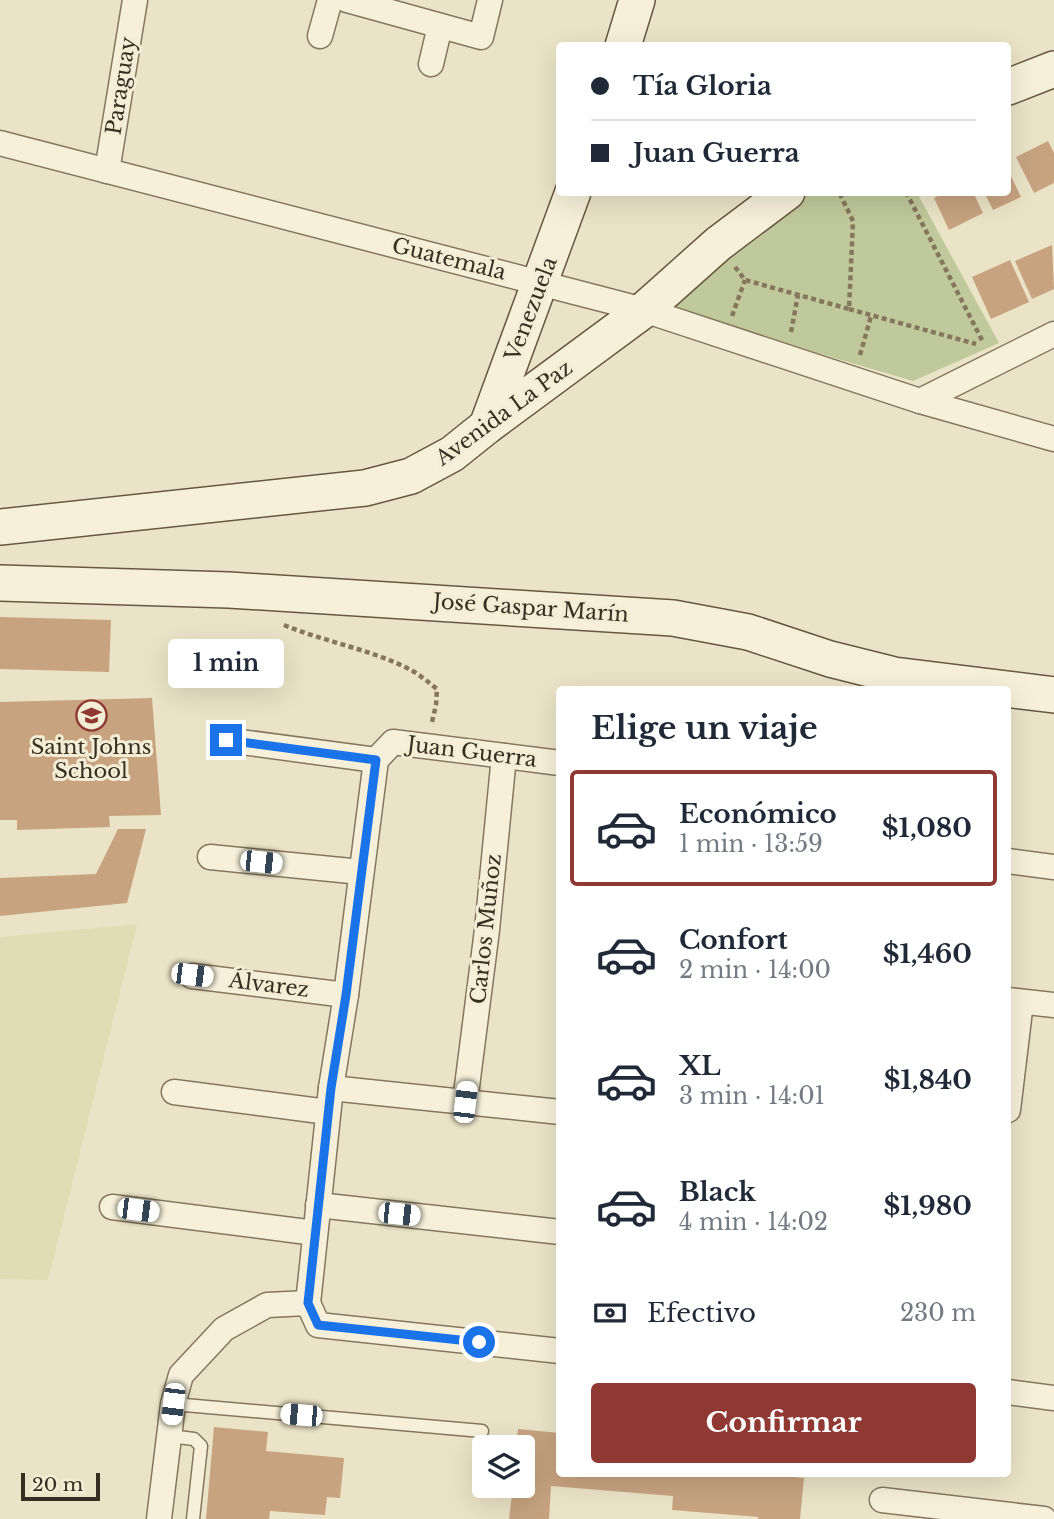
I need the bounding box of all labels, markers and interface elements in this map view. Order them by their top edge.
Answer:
street label: Paraguay [100,35,142,137]
text: Tía Gloria [633,70,772,102]
text: Juan Guerra [633,137,800,169]
street label: Guatemala [389,232,509,286]
street label: Venezuela [499,253,563,366]
street label: Avenida La Paz [430,355,578,472]
street label: José Gaspar Marín [429,588,630,628]
callout: 1 min [168,638,284,688]
text: 1 min [193,649,259,677]
school or university icon: Saint Johns School [74,698,108,732]
text: Elige un viaje [591,708,818,748]
route end [210,724,242,756]
street label: Juan Guerra [403,731,538,773]
place label: Saint Johns School [31,734,151,784]
icon: car [595,797,658,860]
text: Económico [679,798,837,830]
text: $1,080 [882,812,972,844]
text: 1 min · 13:59 [679,830,823,858]
car [240,849,283,875]
street label: Carlos Muñoz [465,853,507,1005]
icon: car [595,923,658,986]
text: Confort [679,924,788,956]
text: $1,460 [883,938,972,970]
text: 2 min · 14:00 [679,956,831,984]
car [170,962,215,988]
street label: Álvarez [226,967,311,1003]
icon: car [595,1049,658,1112]
text: XL [679,1050,721,1082]
text: $1,840 [884,1064,972,1096]
car [453,1080,478,1124]
text: 3 min · 14:01 [679,1082,825,1110]
icon: car [595,1175,658,1238]
text: Black [679,1176,756,1208]
text: $1,980 [883,1190,972,1222]
car [116,1197,161,1223]
car [378,1201,421,1227]
text: 4 min · 14:02 [679,1208,828,1236]
icon: cash [591,1294,629,1332]
text: Efectivo [647,1297,756,1329]
text: 230 m [900,1299,976,1327]
route start [463,1326,495,1358]
car [161,1382,186,1426]
button: Confirmar [591,1383,976,1463]
car [280,1403,323,1427]
map controls [472,1435,535,1498]
button: layers [472,1435,535,1498]
scale bar [21,1470,100,1502]
text: 20 m [32,1473,83,1496]

